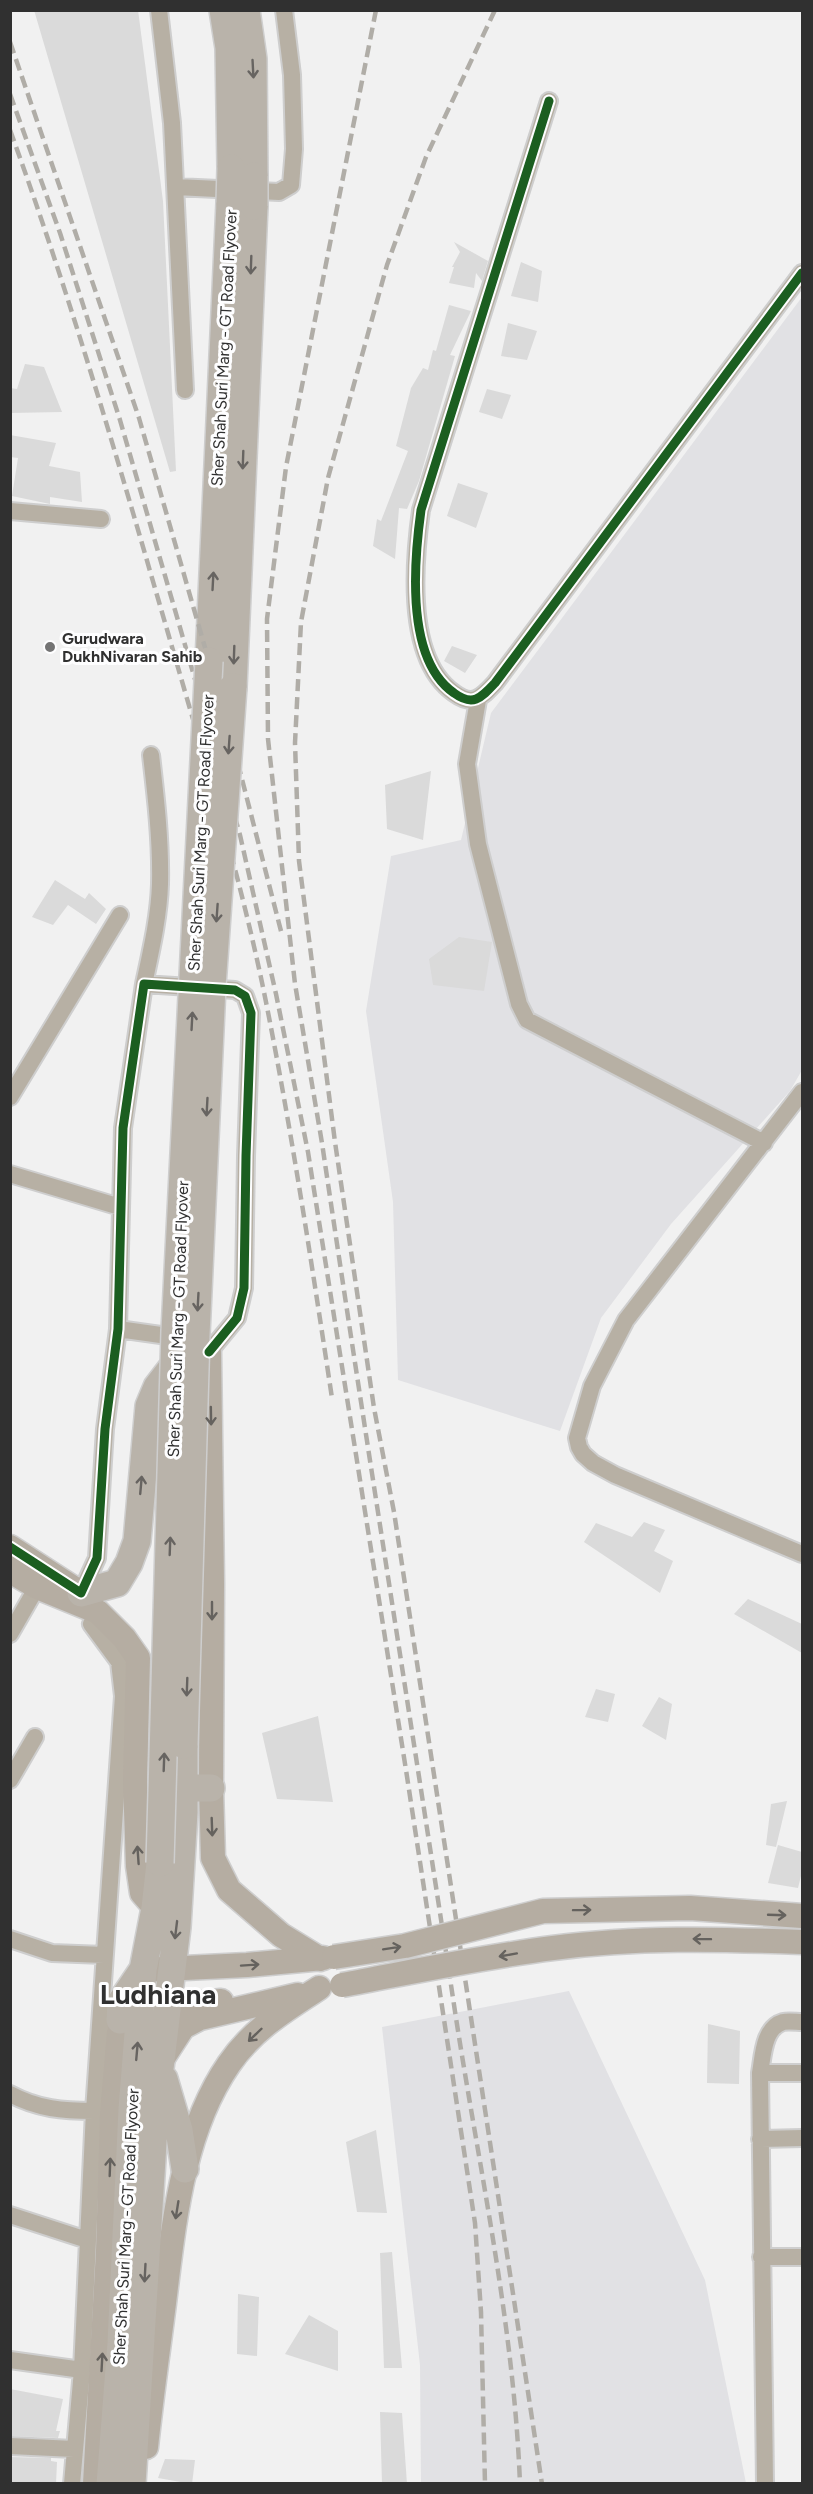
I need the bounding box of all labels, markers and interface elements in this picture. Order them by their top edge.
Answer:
one-way arrow [247,58,258,78]
street label: Sher Shah Suri Marg - GT Road Flyover [207,209,241,487]
one-way arrow [246,254,257,274]
one-way arrow [237,449,248,469]
one-way arrow [207,572,218,592]
place label: Gurudwara DukhNivaran Sahib [62,629,203,666]
marker: Gurudwara DukhNivaran Sahib [43,640,57,654]
one-way arrow [229,644,240,664]
street label: Sher Shah Suri Marg - GT Road Flyover [184,694,218,972]
one-way arrow [223,735,234,755]
one-way arrow [212,902,223,922]
one-way arrow [186,1011,197,1031]
one-way arrow [201,1097,212,1117]
street label: Sher Shah Suri Marg - GT Road Flyover [164,1180,192,1458]
one-way arrow [192,1292,203,1312]
one-way arrow [205,1406,217,1426]
one-way arrow [136,1475,147,1495]
one-way arrow [164,1537,175,1557]
one-way arrow [206,1601,218,1621]
one-way arrow [181,1676,192,1696]
one-way arrow [158,1753,169,1773]
one-way arrow [207,1817,218,1837]
one-way arrow [132,1845,143,1865]
one-way arrow [572,1905,592,1916]
one-way arrow [767,1909,787,1920]
one-way arrow [170,1919,181,1939]
one-way arrow [693,1933,713,1945]
one-way arrow [382,1942,401,1953]
one-way arrow [499,1950,518,1961]
one-way arrow [239,1959,259,1970]
district label: Ludhiana [100,1977,216,2011]
one-way arrow [247,2028,262,2042]
one-way arrow [131,2041,142,2061]
street label: Sher Shah Suri Marg - GT Road Flyover [109,2088,143,2366]
one-way arrow [105,2158,116,2178]
one-way arrow [172,2200,183,2219]
one-way arrow [140,2263,151,2283]
one-way arrow [96,2353,107,2373]

